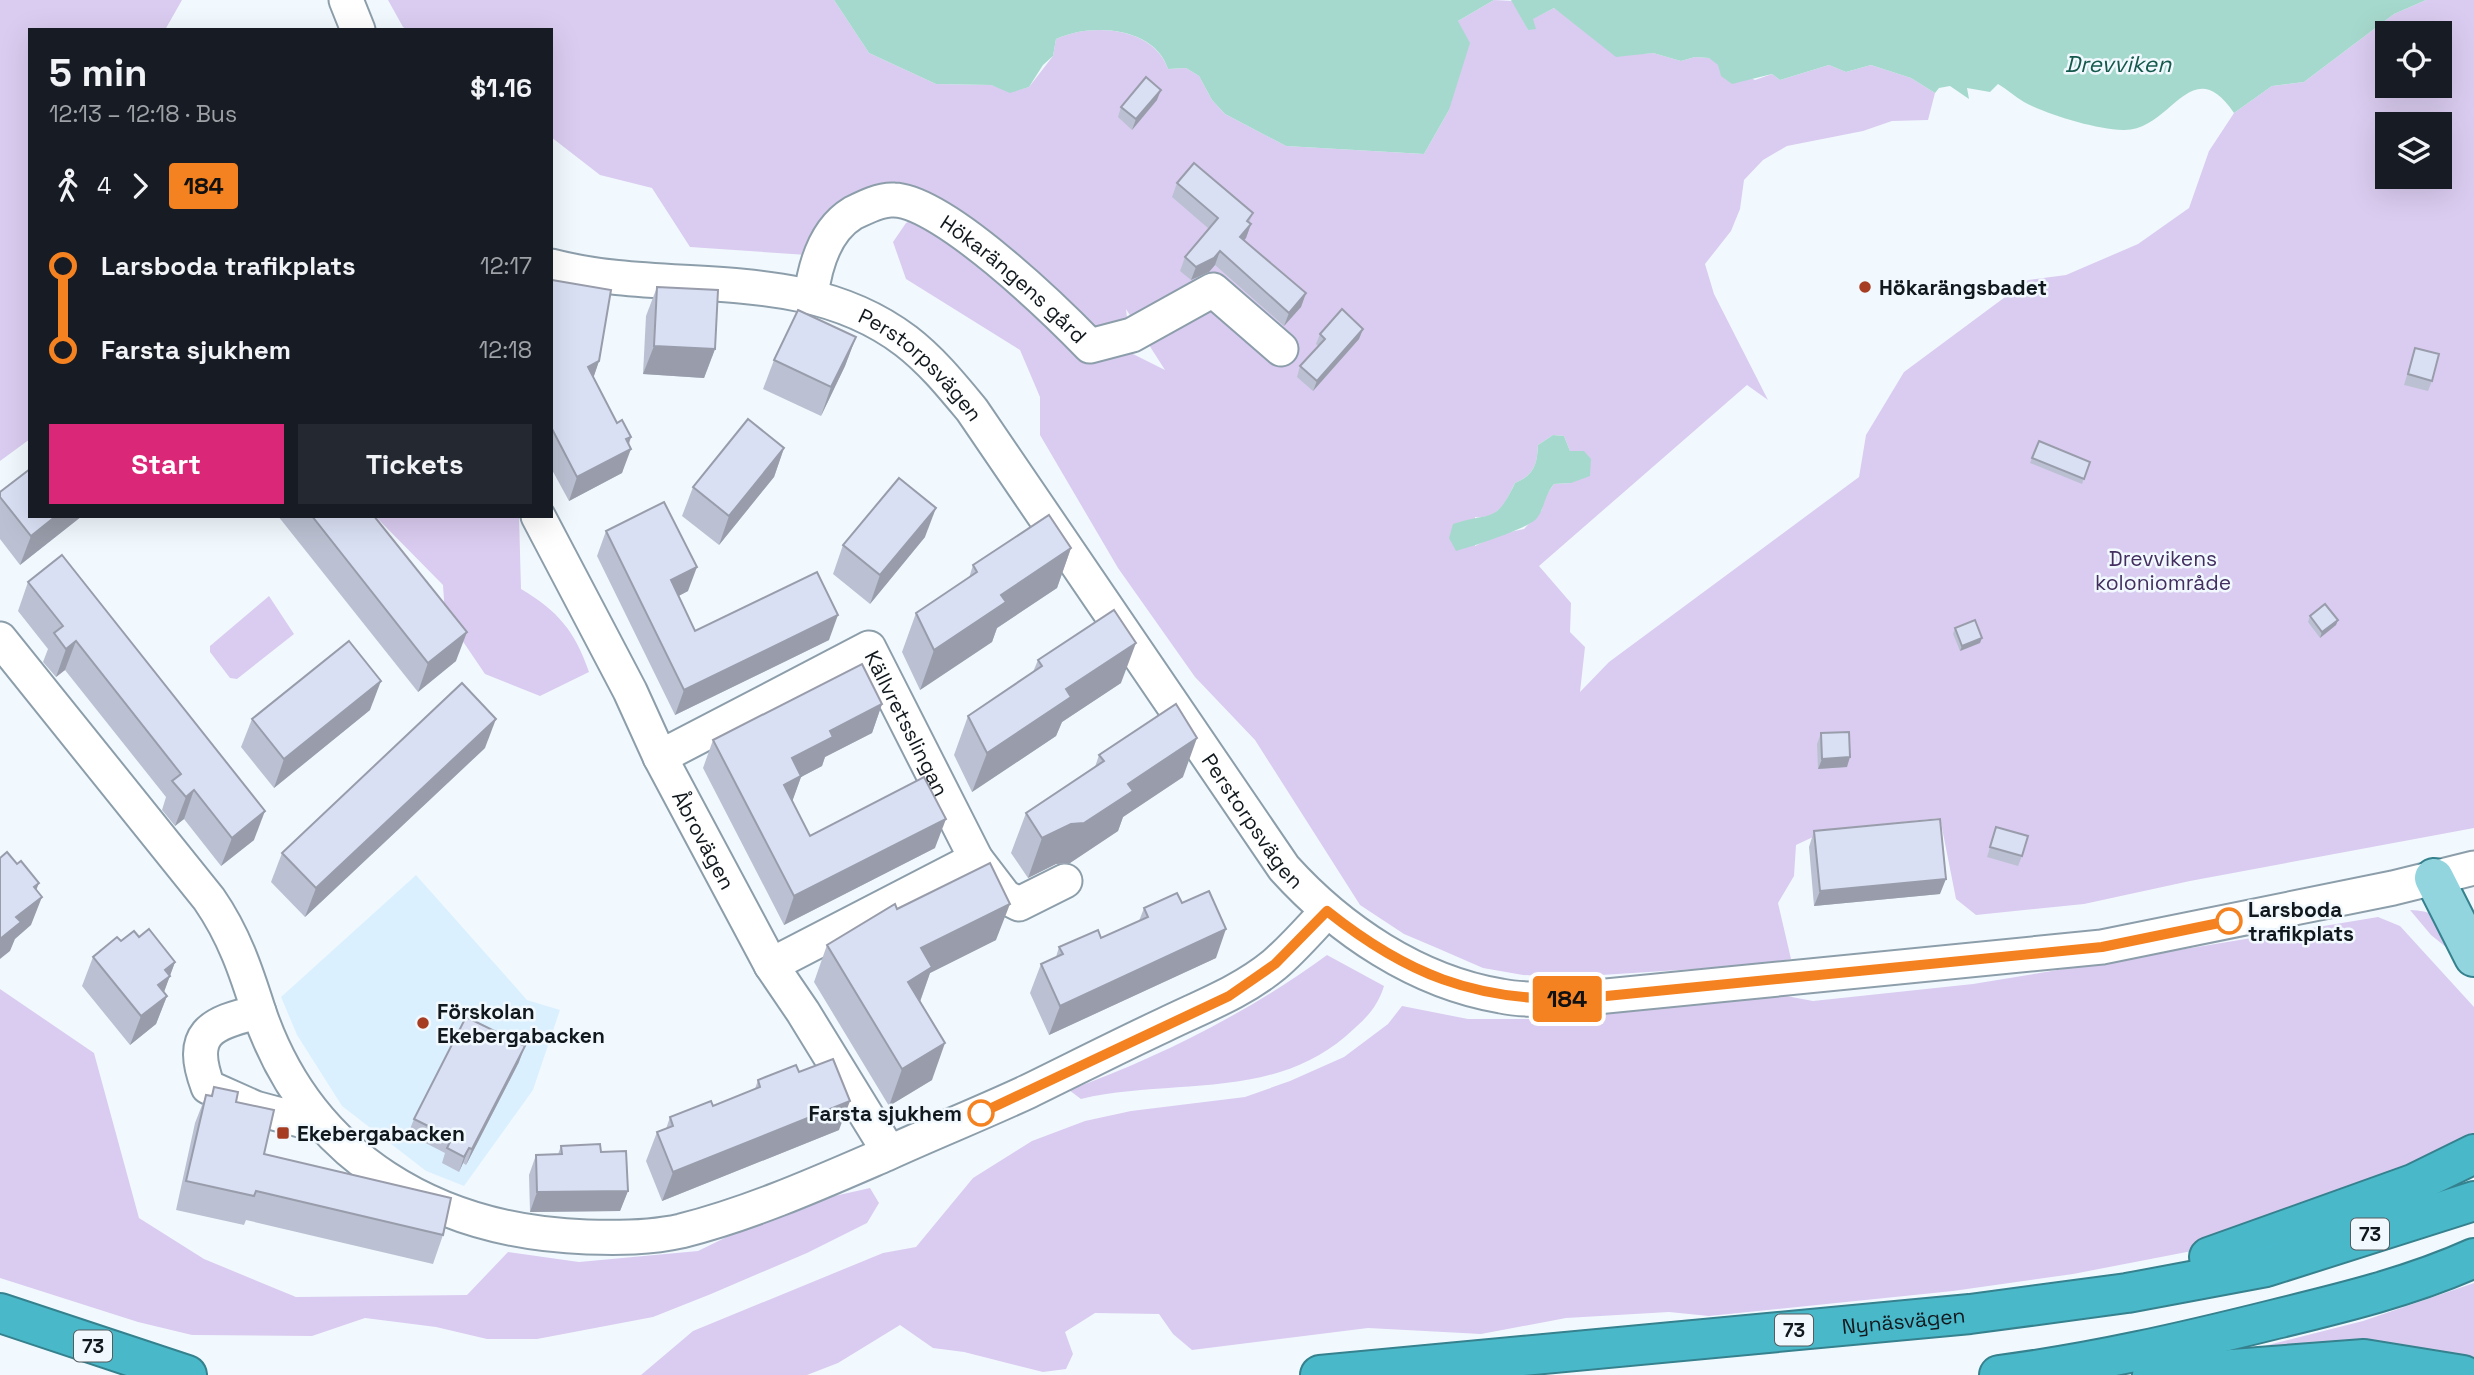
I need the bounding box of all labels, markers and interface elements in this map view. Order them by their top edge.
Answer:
map controls [2375,21,2452,189]
button: locate [2375,21,2452,98]
text: 5 min [49,49,147,97]
water label: Drevviken [2065,49,2172,79]
text: $1.16 [470,71,532,105]
text: 12:13 – 12:18 · Bus [49,99,237,129]
button: layers [2375,112,2452,189]
icon: walk [49,167,87,205]
icon: forward [121,167,159,205]
text: 184 [183,170,224,201]
text: 4 [97,171,111,201]
street label: Hökarängens gård [935,208,1093,349]
text: Larsboda trafikplats [101,249,356,283]
text: 12:17 [480,251,532,281]
place label: Hökarängsbadet [1879,274,2047,301]
marker: Hökarängsbadet [1857,279,1873,295]
street label: Perstorpsvägen [854,302,989,426]
text: Farsta sjukhem [101,333,291,367]
text: 12:18 [479,335,532,365]
button: Start [49,424,284,504]
button: Tickets [298,424,532,504]
park label: Drevvikens koloniområde [2095,545,2231,596]
street label: Källvretsslingan [859,646,955,800]
street label: Perstorpsvägen [1196,748,1310,894]
street label: Åbrovägen [667,786,742,894]
place label: Larsboda trafikplats [2248,896,2354,947]
marker: Larsboda trafikplats [2216,908,2242,934]
line badge: 184 [1527,976,1607,1022]
text: 184 [1547,983,1587,1014]
place label: Förskolan Ekebergabacken [437,998,605,1049]
marker: Förskolan Ekebergabacken [415,1015,431,1031]
place label: Farsta sjukhem [809,1100,962,1127]
marker: Farsta sjukhem [968,1100,994,1126]
place label: Ekebergabacken [297,1120,465,1147]
marker: Ekebergabacken [275,1125,291,1141]
road number: 73 [2351,1218,2389,1250]
street label: Nynäsvägen [1840,1301,1966,1339]
road number: 73 [1775,1314,1813,1346]
road number: 73 [74,1330,112,1362]

